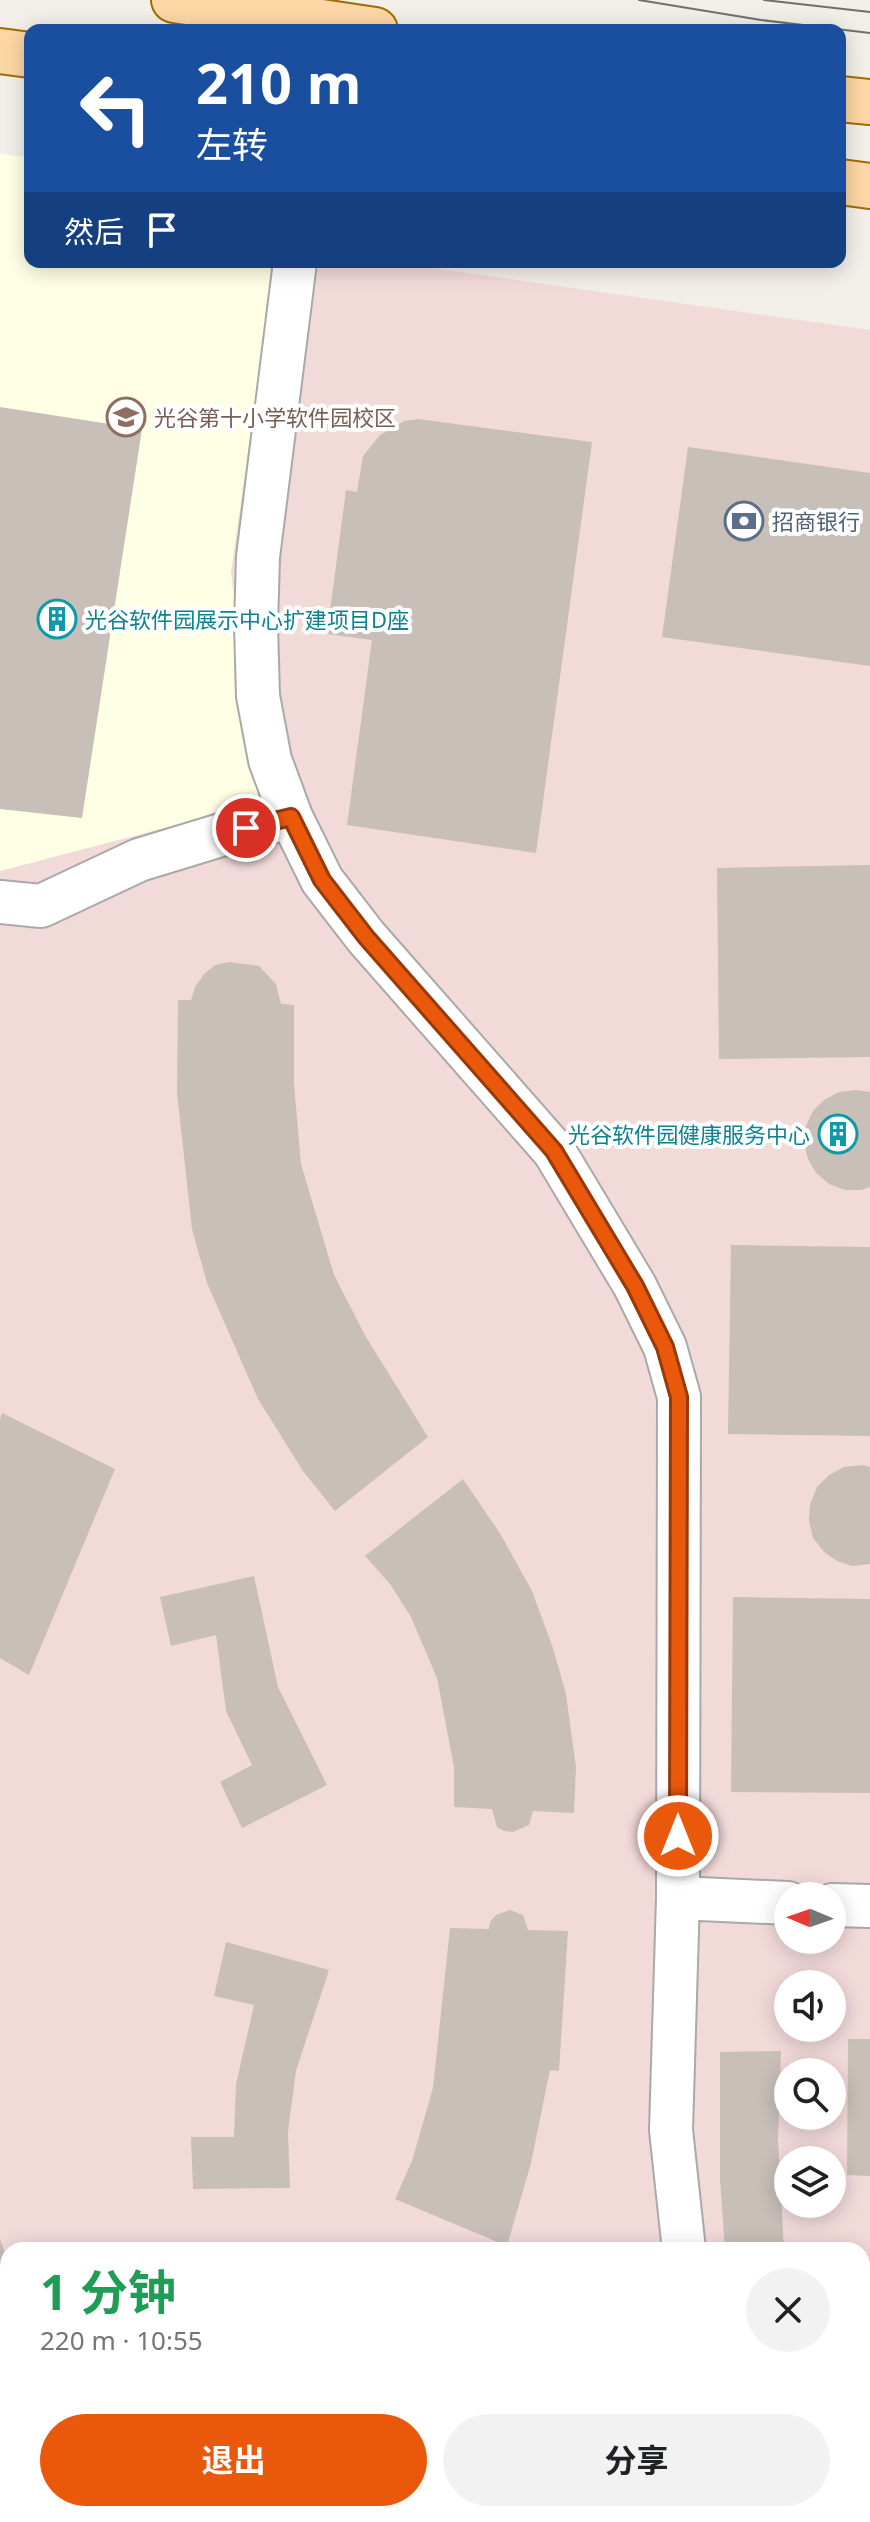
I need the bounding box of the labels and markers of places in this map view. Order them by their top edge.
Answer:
school or university icon: 光谷第十小学软件园校区 [105,396,147,438]
place label: 光谷第十小学软件园校区 [154,402,396,432]
bank icon: 招商银行 [723,500,765,542]
place label: 招商银行 [772,506,860,536]
building icon: 光谷软件园展示中心扩建项目D座 [36,598,78,640]
place label: 光谷软件园展示中心扩建项目D座 [85,604,409,634]
pin [212,794,280,862]
building icon: 光谷软件园健康服务中心 [817,1113,859,1155]
place label: 光谷软件园健康服务中心 [568,1119,810,1149]

